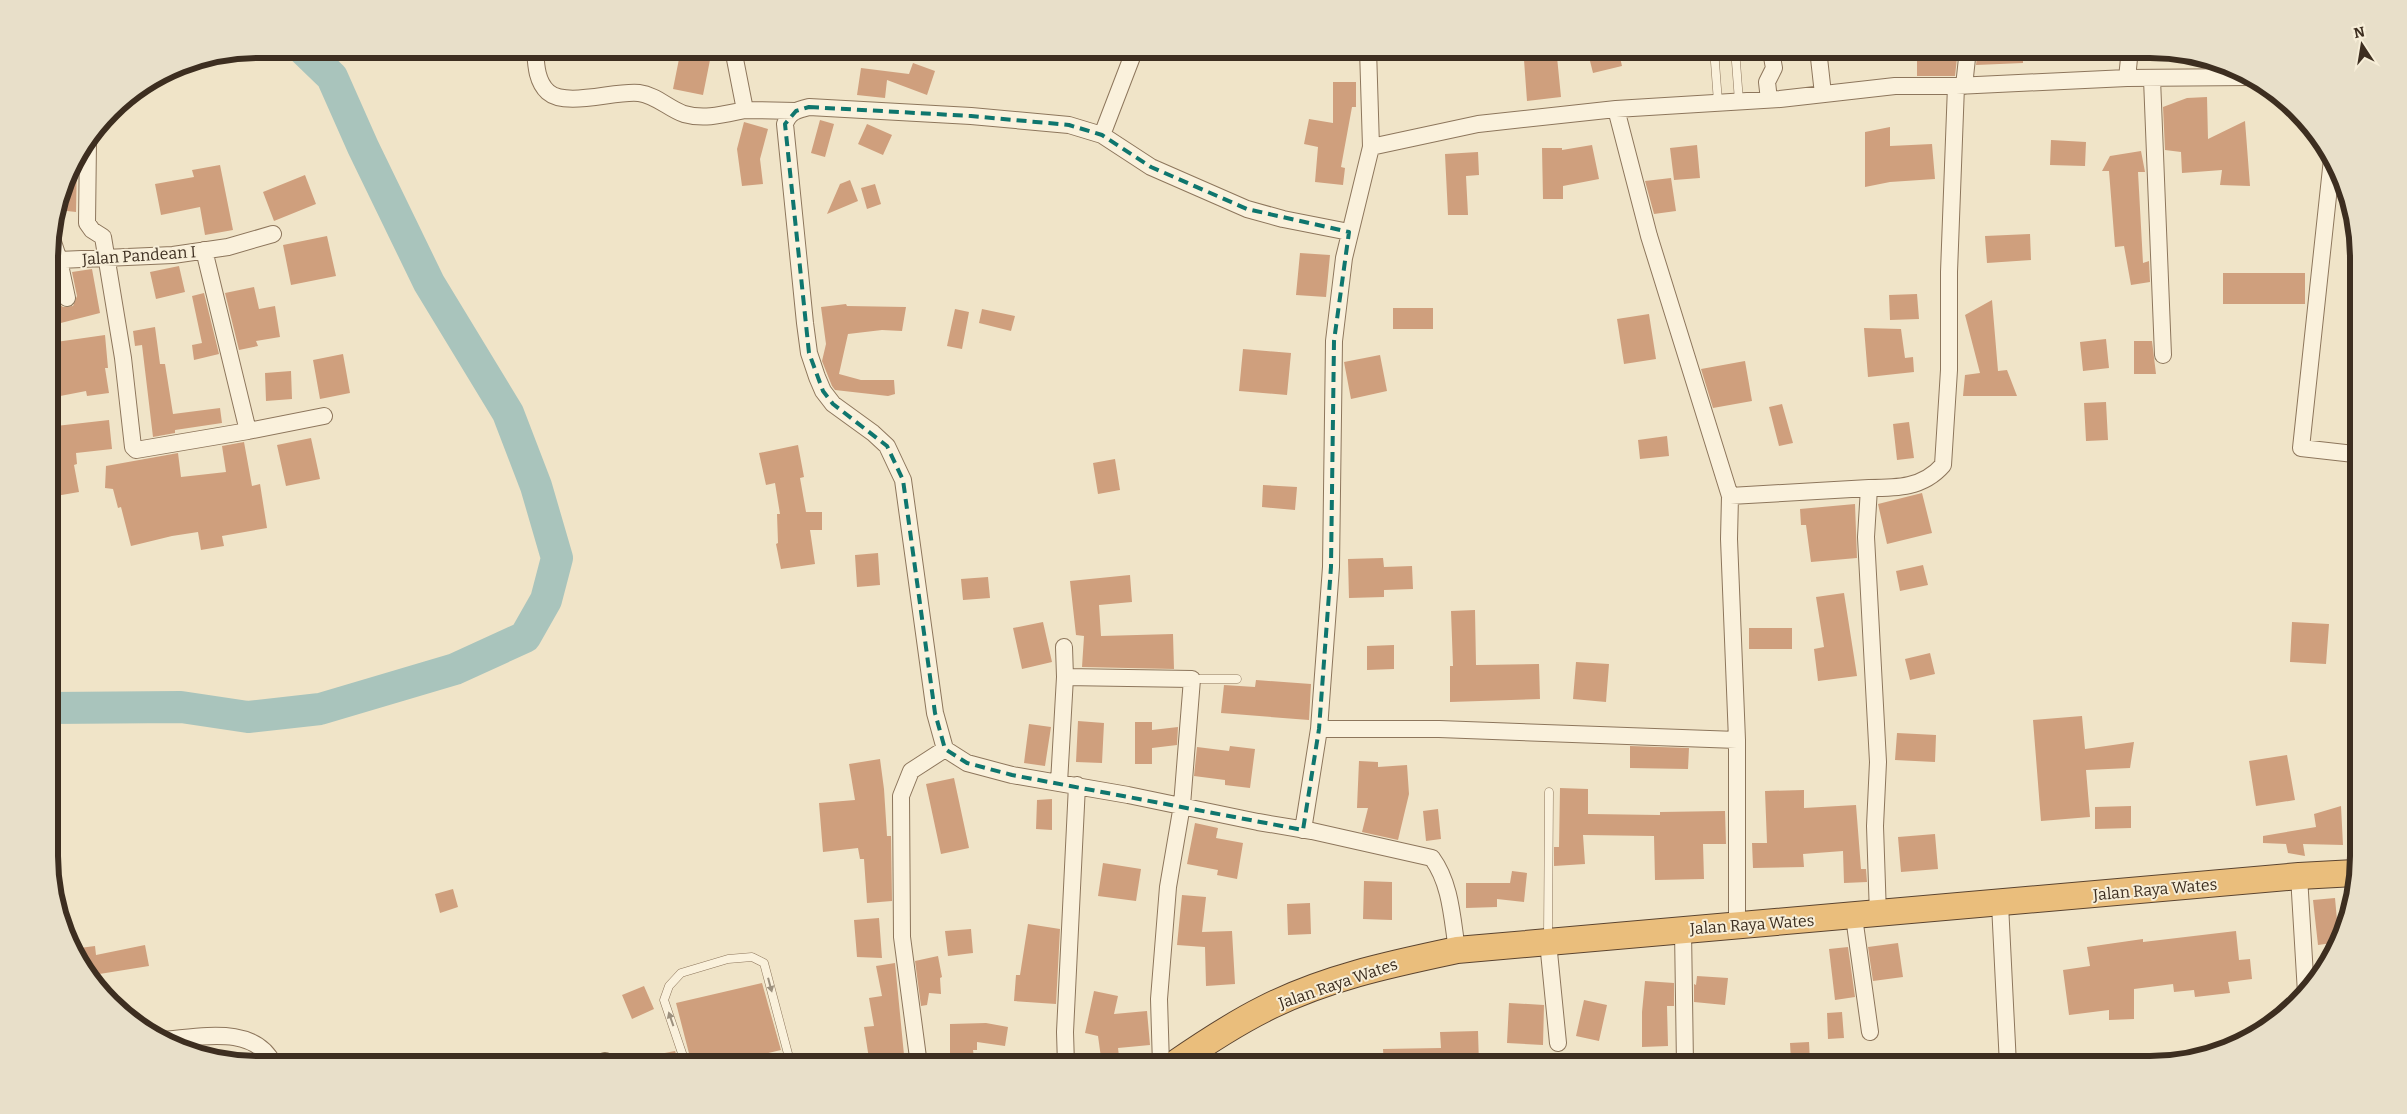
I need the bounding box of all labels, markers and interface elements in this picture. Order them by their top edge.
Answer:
north arrow [2337,20,2387,70]
text: N [2352,23,2367,42]
street label: Jalan Pandean I [80,242,197,269]
street label: Jalan Raya Wates [2091,875,2218,904]
street label: Jalan Raya Wates [1688,911,1815,938]
street label: Jalan Raya Wates [1275,954,1400,1013]
one-way arrow [766,978,774,993]
one-way arrow [666,1011,674,1026]

